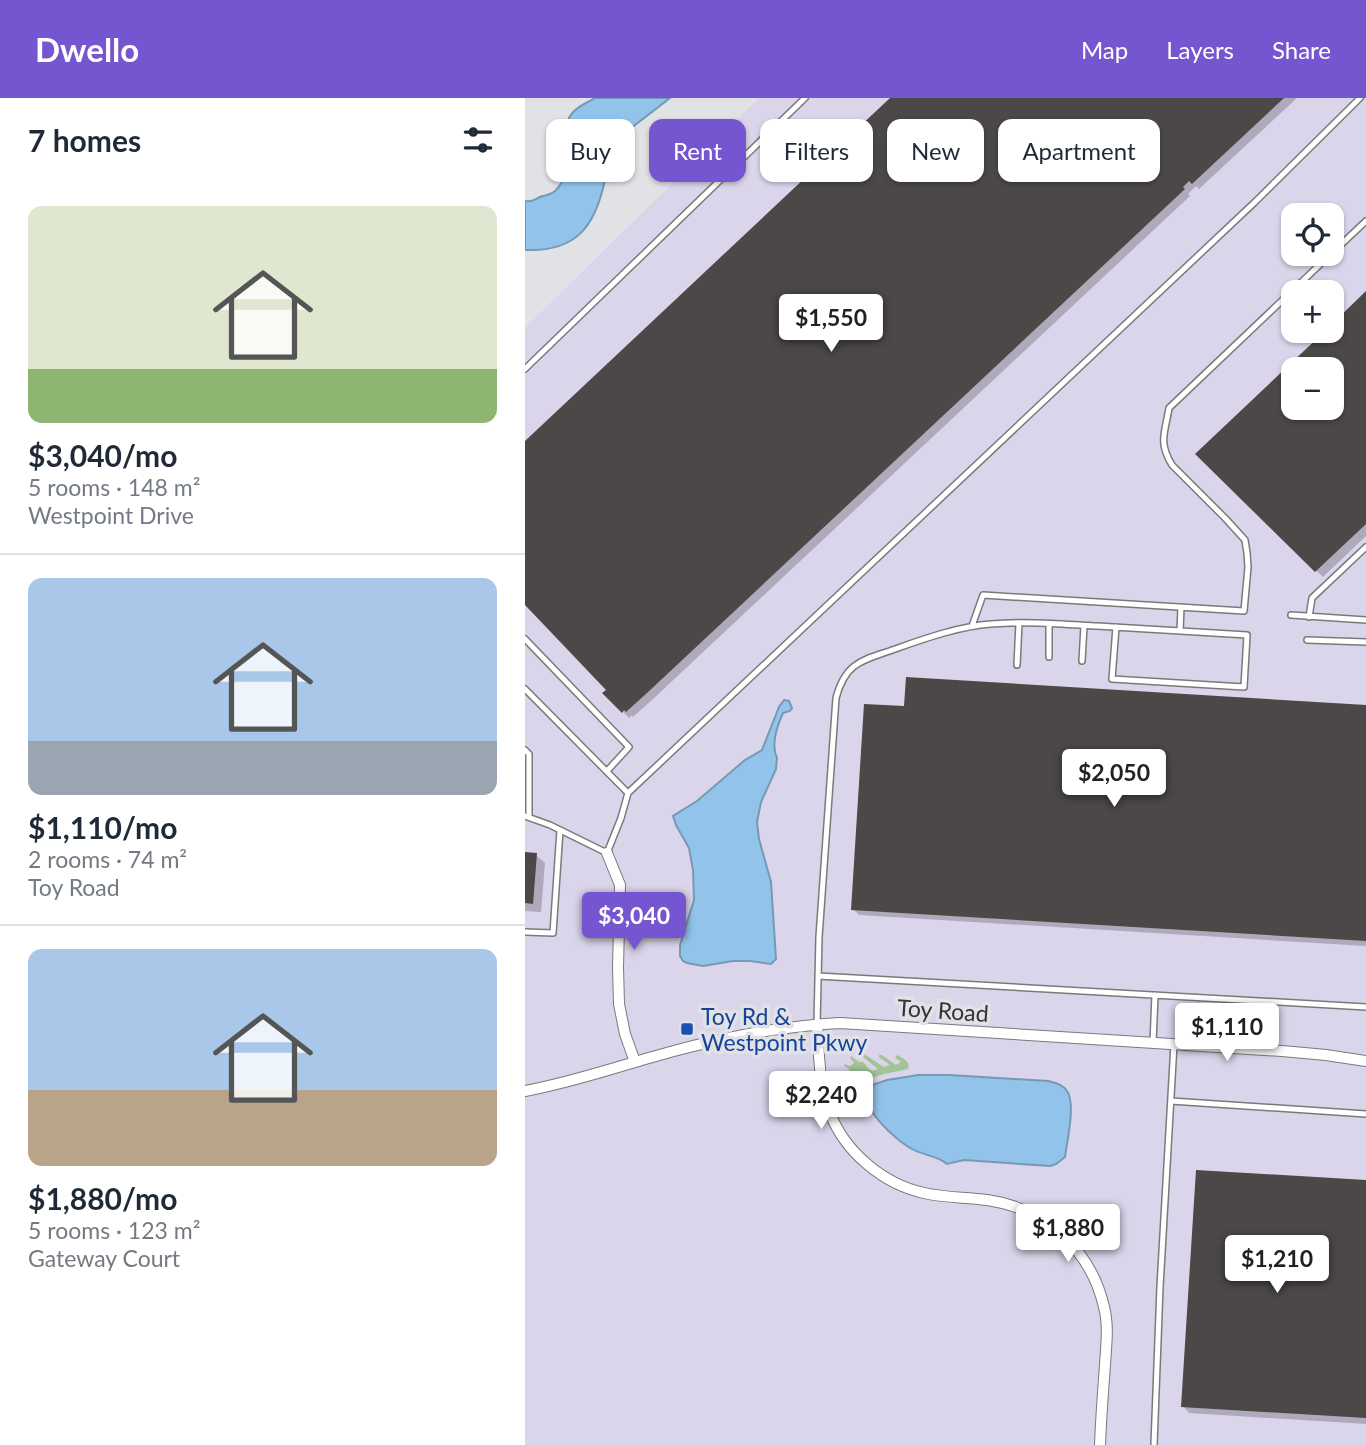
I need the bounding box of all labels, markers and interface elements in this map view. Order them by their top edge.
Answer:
text: Dwello [35,29,139,69]
text: Map [1081,35,1128,64]
text: Layers [1166,35,1234,64]
text: Share [1272,35,1331,64]
chip: Buy [546,119,635,182]
chip: Rent [649,119,746,182]
chip: Filters [760,119,873,182]
chip: New [887,119,984,182]
chip: Apartment [998,119,1160,182]
icon: filters [459,121,497,159]
text: 7 homes [28,122,141,158]
map controls [1281,203,1344,420]
button: locate [1281,203,1344,266]
icon: home [200,252,326,378]
button: + [1281,280,1344,343]
pin: $1,550 [774,294,888,354]
text: $1,550 [795,303,867,331]
button: − [1281,357,1344,420]
text: $3,040/mo [28,437,177,473]
text: 5 rooms · 148 m² [28,473,200,501]
text: Westpoint Drive [28,501,194,529]
icon: home [200,624,326,750]
pin: $2,050 [1057,750,1171,809]
text: $2,050 [1078,758,1150,786]
text: $1,110/mo [28,809,177,845]
text: 2 rooms · 74 m² [28,845,187,873]
text: Toy Road [28,873,120,901]
pin: $3,040 [577,892,691,952]
text: $3,040 [598,901,670,929]
street label: Toy Road [896,993,990,1027]
icon: home [200,995,326,1121]
place label: Toy Rd & Westpoint Pkwy [701,1002,868,1056]
pin: $1,110 [1170,1004,1284,1063]
text: $1,110 [1191,1012,1263,1040]
marker: Toy Rd & Westpoint Pkwy [679,1021,695,1037]
pin: $2,240 [764,1072,878,1131]
text: $2,240 [785,1080,857,1108]
text: $1,880/mo [28,1180,177,1216]
pin: $1,880 [1011,1204,1125,1264]
text: $1,880 [1032,1213,1104,1241]
text: 5 rooms · 123 m² [28,1216,200,1244]
pin: $1,210 [1220,1236,1334,1295]
text: Gateway Court [28,1244,180,1272]
text: $1,210 [1241,1244,1313,1272]

